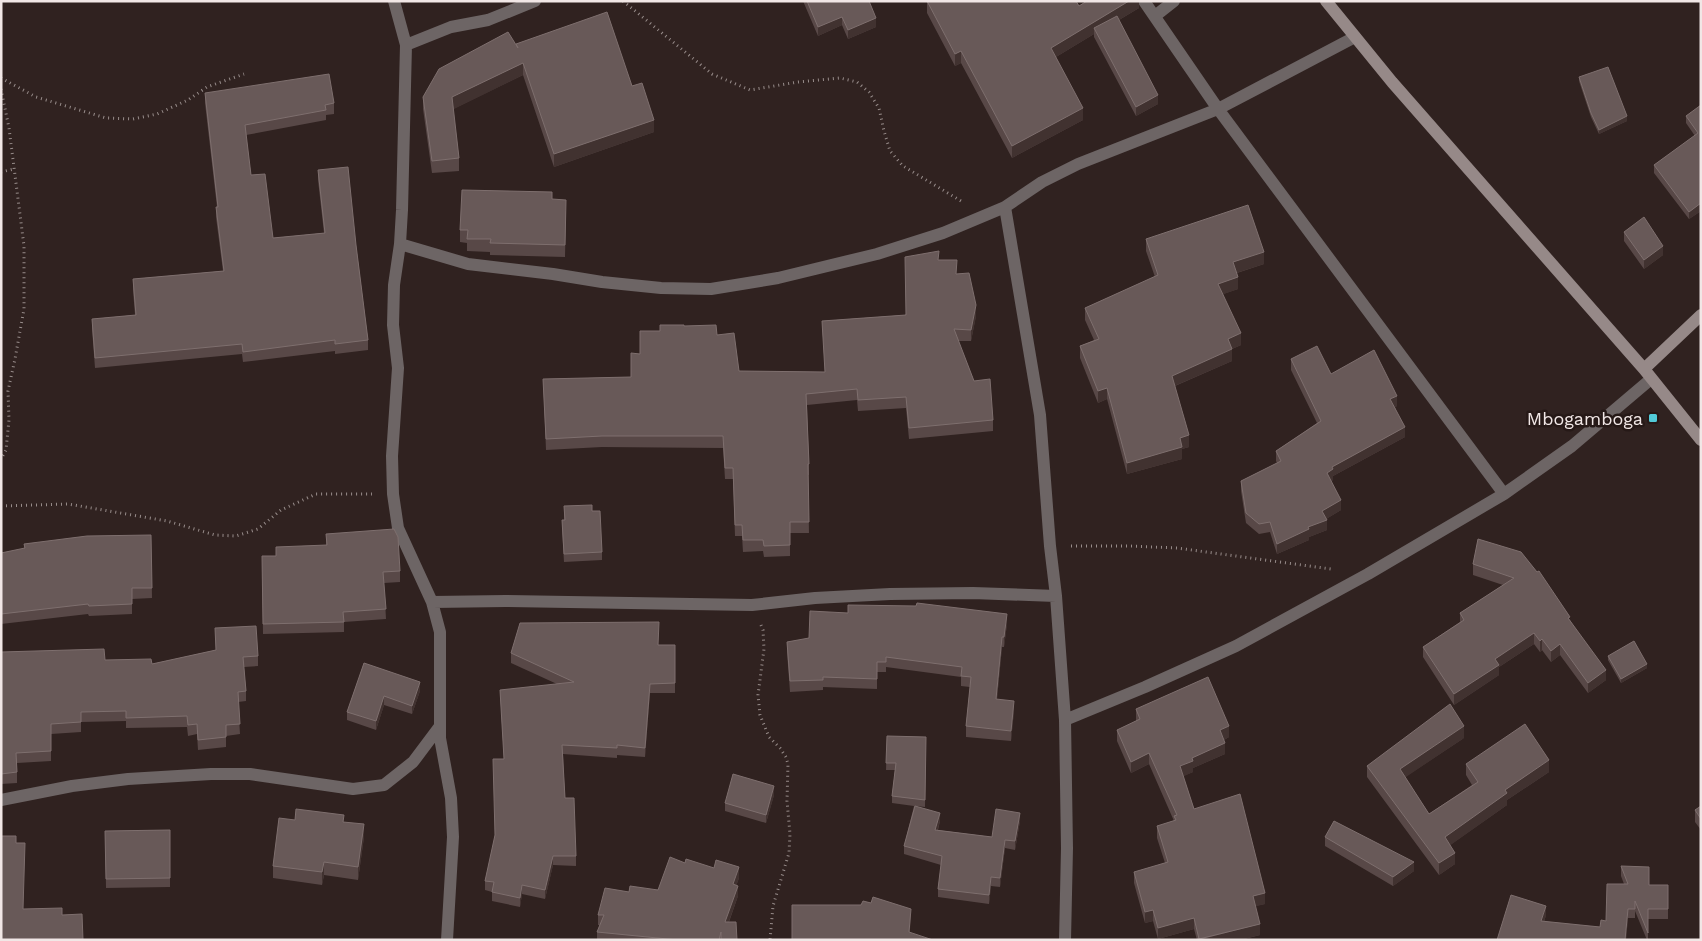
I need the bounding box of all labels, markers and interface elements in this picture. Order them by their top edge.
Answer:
place label: Mbogamboga [1527,408,1643,429]
marker: Mbogamboga [1647,412,1659,424]

